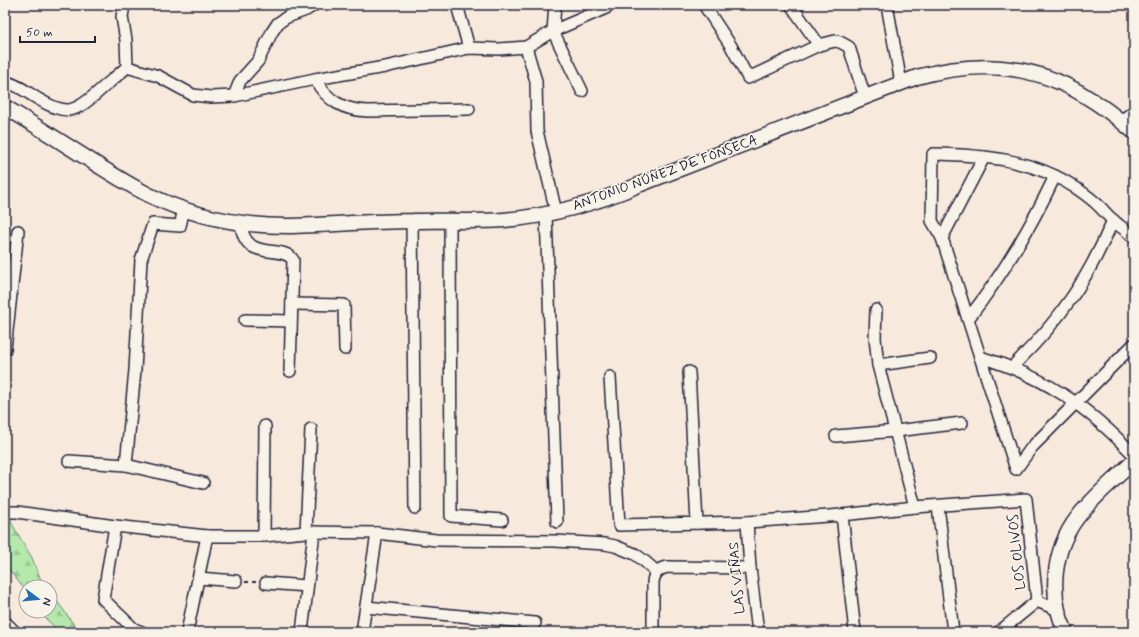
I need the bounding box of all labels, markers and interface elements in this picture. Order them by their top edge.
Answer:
scale bar [20,18,95,44]
text: 50 m [26,25,53,41]
street label: ANTONIO NÚÑEZ DE FONSECA [570,131,760,215]
street label: LOS OLIVOS [1004,513,1030,591]
street label: LAS VIÑAS [725,541,749,615]
north arrow [18,579,58,619]
text: N [39,596,54,607]

